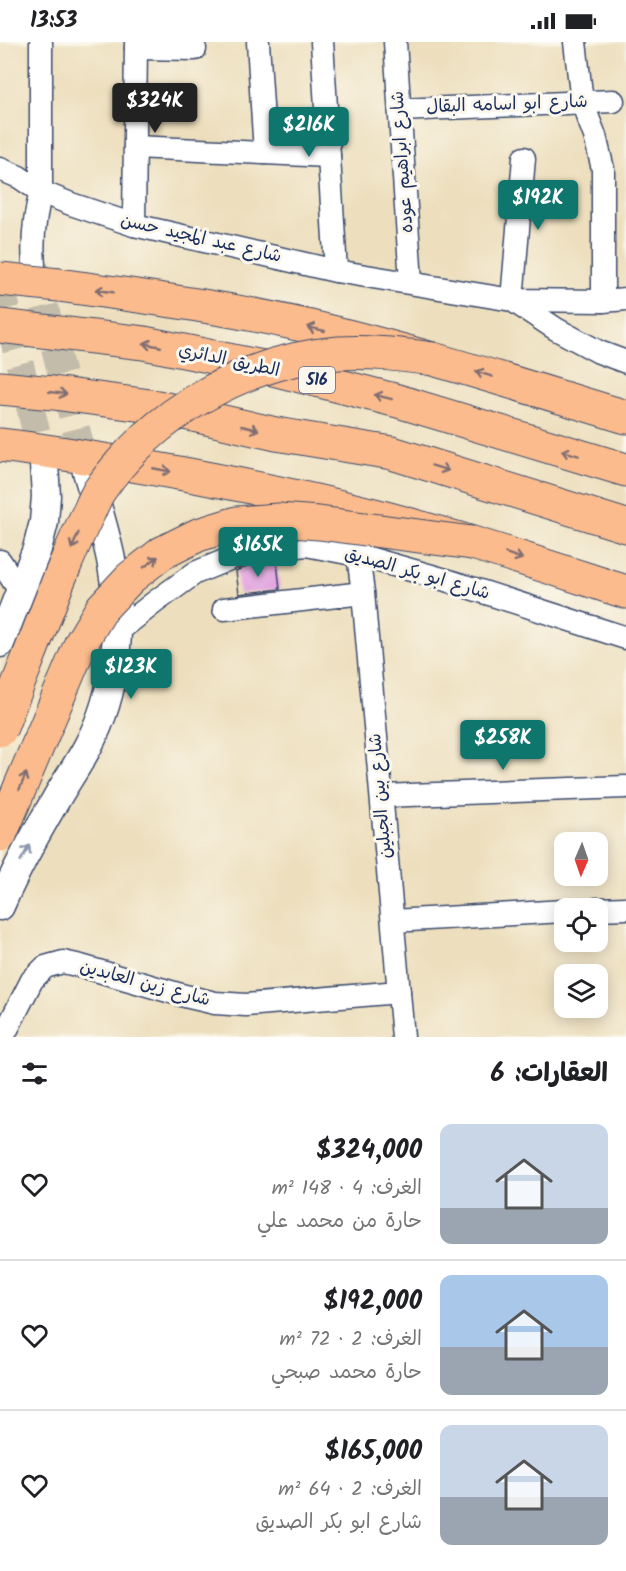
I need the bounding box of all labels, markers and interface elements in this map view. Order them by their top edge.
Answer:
text: 13:53 [30,4,77,39]
pin: $324K [113,83,197,134]
text: $324K [126,86,184,118]
street label: شارع ابو اسامه البقال [426,88,588,122]
street label: شارع ابراهيم عوده [384,90,422,234]
pin: $216K [267,107,351,158]
text: $216K [283,110,335,142]
pin: $192K [496,180,580,231]
text: $192K [512,183,564,215]
street label: شارع عبد المجيد حسن [118,206,284,272]
one-way arrow [94,286,114,297]
one-way arrow [307,322,326,334]
street label: الطريق الدائري [176,336,282,386]
one-way arrow [143,339,162,350]
road number: 516 [299,367,335,393]
one-way arrow [475,368,494,379]
one-way arrow [48,388,68,399]
one-way arrow [374,390,393,402]
one-way arrow [240,423,259,435]
one-way arrow [561,447,580,458]
one-way arrow [430,463,449,474]
one-way arrow [151,465,171,476]
pin: $165K [216,527,300,578]
text: $165K [233,530,283,562]
one-way arrow [69,531,80,550]
street label: شارع ابو بكر الصديق [341,539,493,609]
one-way arrow [504,551,523,562]
one-way arrow [142,556,158,568]
pin: $123K [89,649,173,700]
text: $123K [105,652,157,684]
pin: $258K [461,720,545,771]
text: $258K [474,723,532,755]
street label: شارع بين الجبلين [361,732,401,860]
one-way arrow [18,773,29,791]
north arrow [554,832,608,886]
map controls [554,832,608,1018]
one-way arrow [19,845,31,862]
button: locate [554,898,608,952]
street label: شارع زين العابدين [77,953,213,1015]
button: layers [554,964,608,1018]
text: العقارات: 6 [490,1053,608,1095]
icon: filters [18,1057,51,1090]
text: $324,000 [316,1130,422,1172]
icon: home [488,1148,560,1220]
icon: heart [18,1168,51,1201]
text: الغرف: 4 · 148 m² [272,1173,422,1205]
text: حارة من محمد علي [257,1206,422,1238]
text: $192,000 [324,1281,422,1323]
icon: home [488,1299,560,1371]
icon: heart [18,1319,51,1352]
text: الغرف: 2 · 72 m² [280,1324,422,1356]
text: حارة محمد صبحي [271,1357,422,1389]
text: $165,000 [325,1431,422,1473]
icon: home [488,1449,560,1521]
icon: heart [18,1469,51,1502]
text: الغرف: 2 · 64 m² [278,1474,422,1506]
text: شارع ابو بكر الصديق [256,1507,422,1539]

